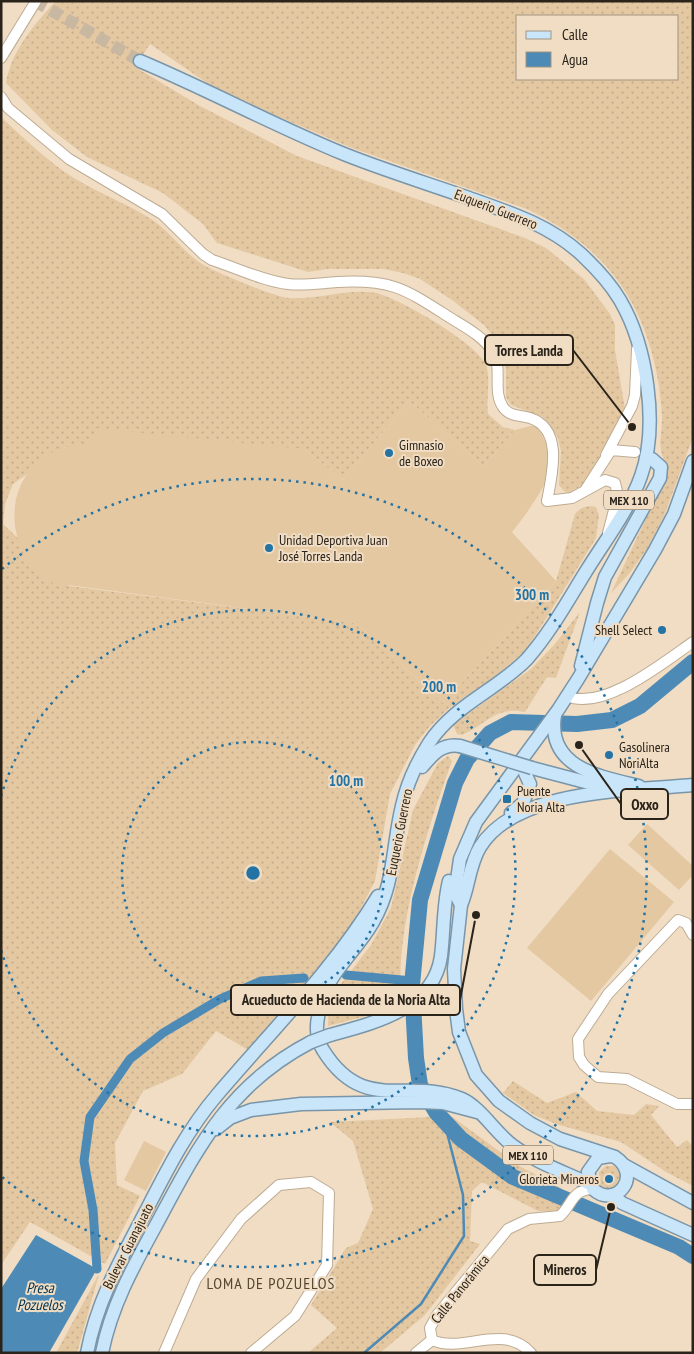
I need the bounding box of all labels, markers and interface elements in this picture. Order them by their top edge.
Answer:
legend [516,15,679,80]
text: Calle [562,25,588,44]
text: Agua [562,50,588,69]
street label: Euquerio Guerrero [452,185,540,233]
callout: Torres Landa [485,335,573,365]
text: Torres Landa [495,341,563,360]
place label: Gimnasio de Boxeo [399,436,444,470]
marker: Gimnasio de Boxeo [383,447,395,459]
road number: MEX 110 [604,490,654,510]
place label: Unidad Deportiva Juan José Torres Landa [278,531,388,565]
marker: Unidad Deportiva Juan José Torres Landa [263,542,275,554]
text: 300 m [515,585,549,604]
place label: Shell Select [595,621,652,639]
marker: Shell Select [656,624,668,636]
text: 200 m [422,677,456,696]
place label: Gasolinera NoriAlta [619,738,670,772]
marker: Gasolinera NoriAlta [603,749,615,761]
text: 100 m [329,771,363,790]
place label: Puente Noria Alta [517,782,565,816]
street label: Euquerio Guerrero [382,787,416,877]
callout: Oxxo [621,789,668,819]
marker: Puente Noria Alta [501,793,513,805]
text: Oxxo [631,795,659,814]
centre of rings [244,864,262,882]
callout: Acueducto de Hacienda de la Noria Alta [231,985,460,1015]
text: Acueducto de Hacienda de la Noria Alta [241,990,450,1009]
road number: MEX 110 [503,1146,553,1164]
place label: Glorieta Mineros [519,1170,599,1188]
marker: Glorieta Mineros [603,1173,615,1185]
street label: Bulevar Guanajuato [99,1200,157,1292]
street label: Calle Panorámica [427,1251,493,1327]
callout: Mineros [534,1255,596,1285]
text: Mineros [544,1260,586,1279]
district label: LOMA DE POZUELOS [207,1273,335,1293]
water label: Presa Pozuelos [17,1278,65,1314]

